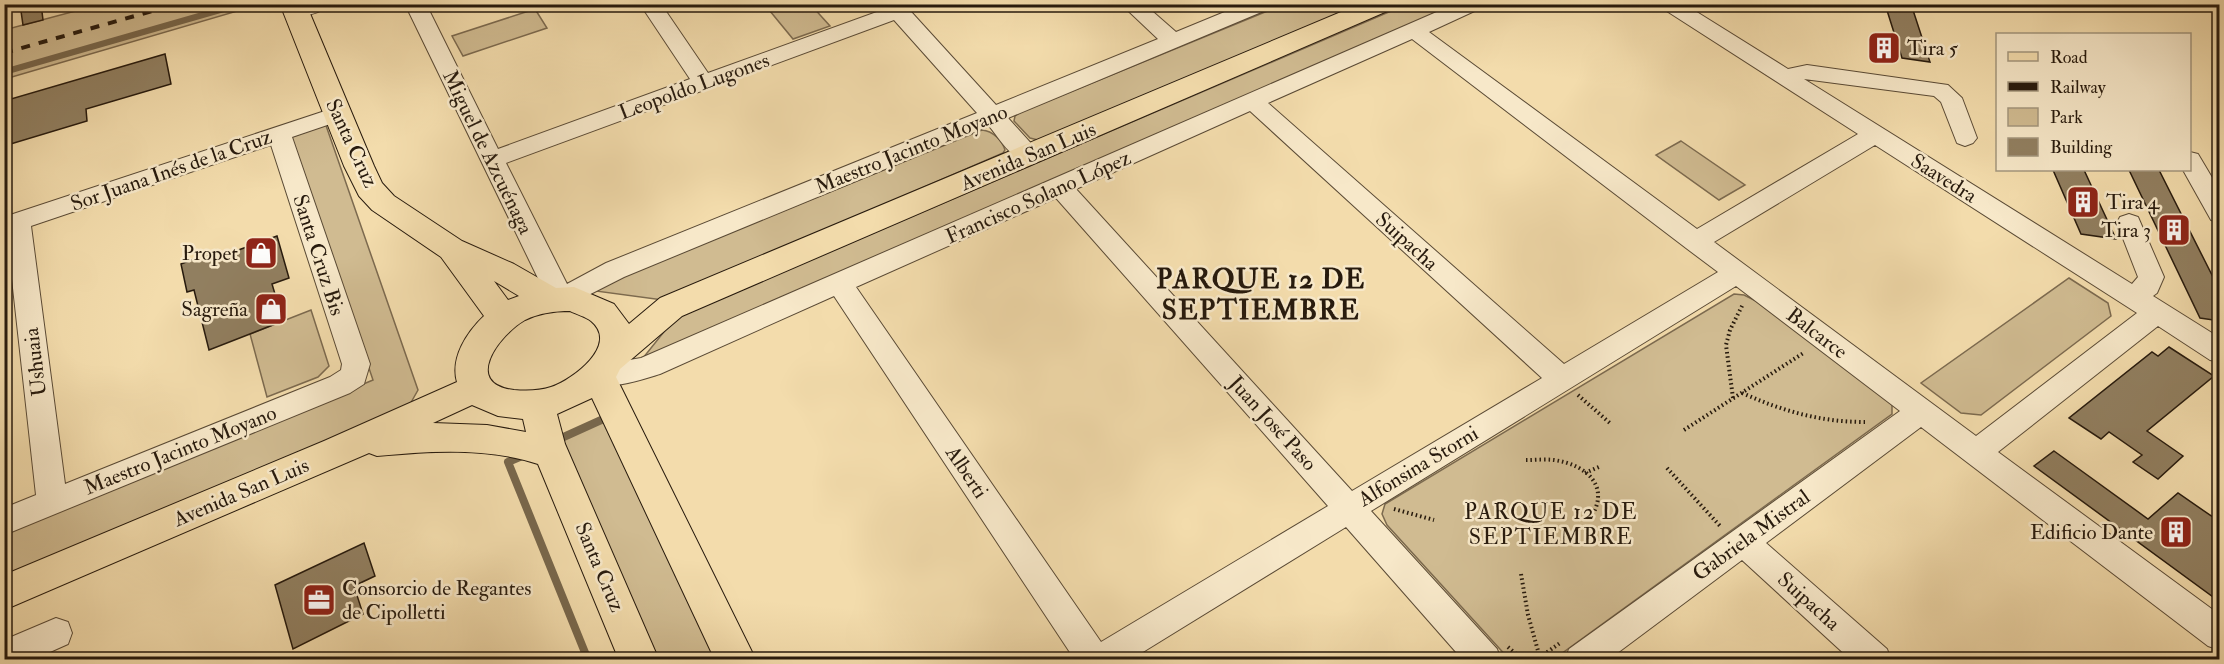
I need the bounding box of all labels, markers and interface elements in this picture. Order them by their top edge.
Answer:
building icon: Tira 5 [1866,30,1902,66]
legend [1996,33,2191,171]
place label: Tira 5 [1907,35,1959,62]
text: Road [2050,46,2088,69]
street label: Leopoldo Lugones [615,47,773,126]
street label: Miguel de Azcuénaga [436,66,539,239]
text: Railway [2050,76,2107,99]
street label: Santa Cruz [319,94,384,192]
street label: Maestro Jacinto Moyano [811,99,1011,200]
text: Park [2050,106,2083,129]
street label: Avenida San Luis [955,116,1100,198]
street label: Sor Juana Inés de la Cruz [67,123,275,218]
text: Building [2050,136,2113,159]
street label: Francisco Solano López [941,144,1135,250]
street label: Saavedra [1906,148,1982,209]
building icon: Tira 4 [2065,184,2101,220]
place label: Tira 4 [2106,189,2161,216]
street label: Santa Cruz Bis [286,191,351,319]
street label: Suipacha [1370,206,1444,277]
building icon: Tira 3 [2156,212,2192,248]
place label: Tira 3 [2101,217,2151,244]
shop icon: Propet [243,235,279,271]
place label: Propet [182,240,238,267]
district label: PARQUE 12 DE SEPTIEMBRE [1156,263,1366,327]
shop icon: Sagreña [253,291,289,327]
place label: Sagreña [181,296,248,323]
street label: Balcarce [1781,302,1853,365]
street label: Ushuaia [18,326,53,398]
street label: Juan José Paso [1222,369,1323,477]
street label: Maestro Jacinto Moyano [80,400,280,501]
street label: Alfonsina Storni [1352,420,1484,513]
street label: Alberti [939,440,994,504]
street label: Avenida San Luis [168,452,313,534]
street label: Gabriela Mistral [1687,483,1816,587]
district label: PARQUE 12 DE SEPTIEMBRE [1464,498,1638,551]
building icon: Edificio Dante [2158,514,2194,550]
street label: Santa Cruz [569,518,631,616]
place label: Edificio Dante [2030,519,2153,546]
street label: Suipacha [1772,566,1846,637]
place label: Consorcio de Regantes de Cipolletti [342,575,532,626]
office icon: Consorcio de Regantes de Cipolletti [301,582,337,618]

